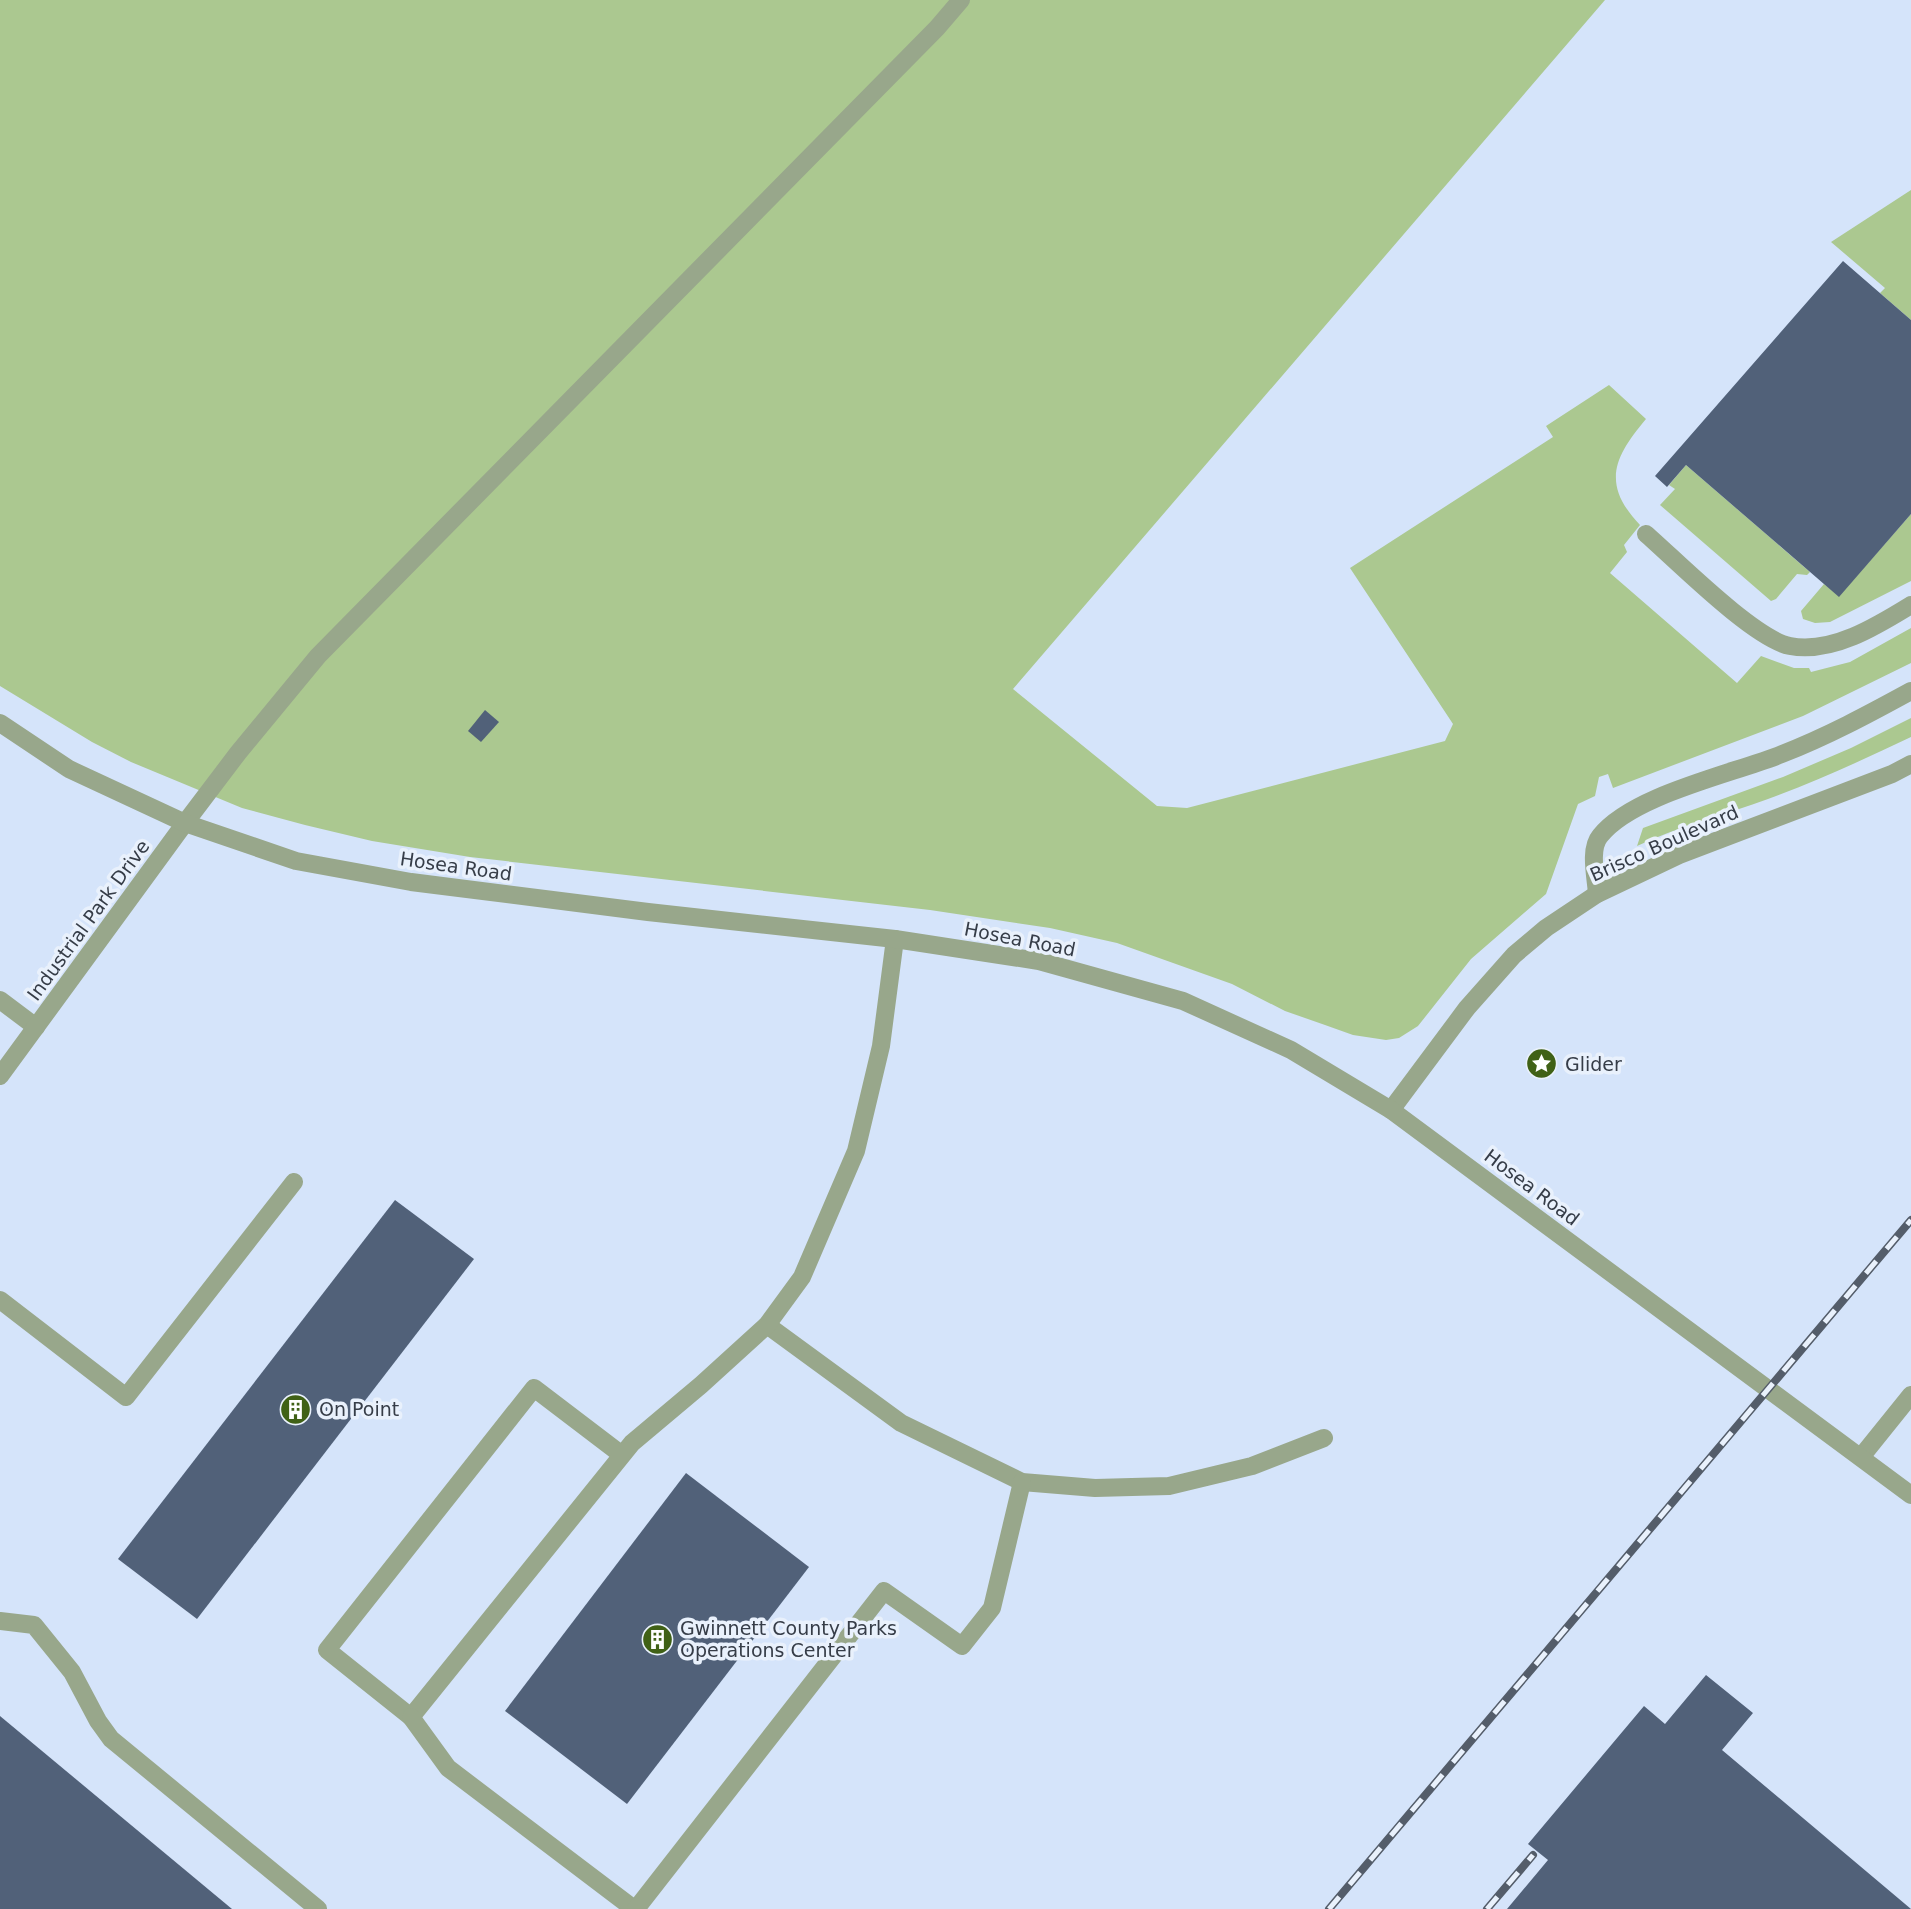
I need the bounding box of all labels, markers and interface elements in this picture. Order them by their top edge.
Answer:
street label: Brisco Boulevard [1586,800,1742,886]
street label: Industrial Park Drive [22,836,154,1004]
street label: Hosea Road [399,847,513,885]
street label: Hosea Road [963,917,1077,961]
place icon: Glider [1525,1047,1559,1081]
place label: Glider [1565,1053,1622,1075]
street label: Hosea Road [1480,1144,1584,1230]
building icon: On Point [279,1392,313,1426]
place label: On Point [319,1398,399,1420]
place label: Gwinnett County Parks Operations Center [680,1617,897,1661]
building icon: Gwinnett County Parks Operations Center [640,1622,674,1656]

